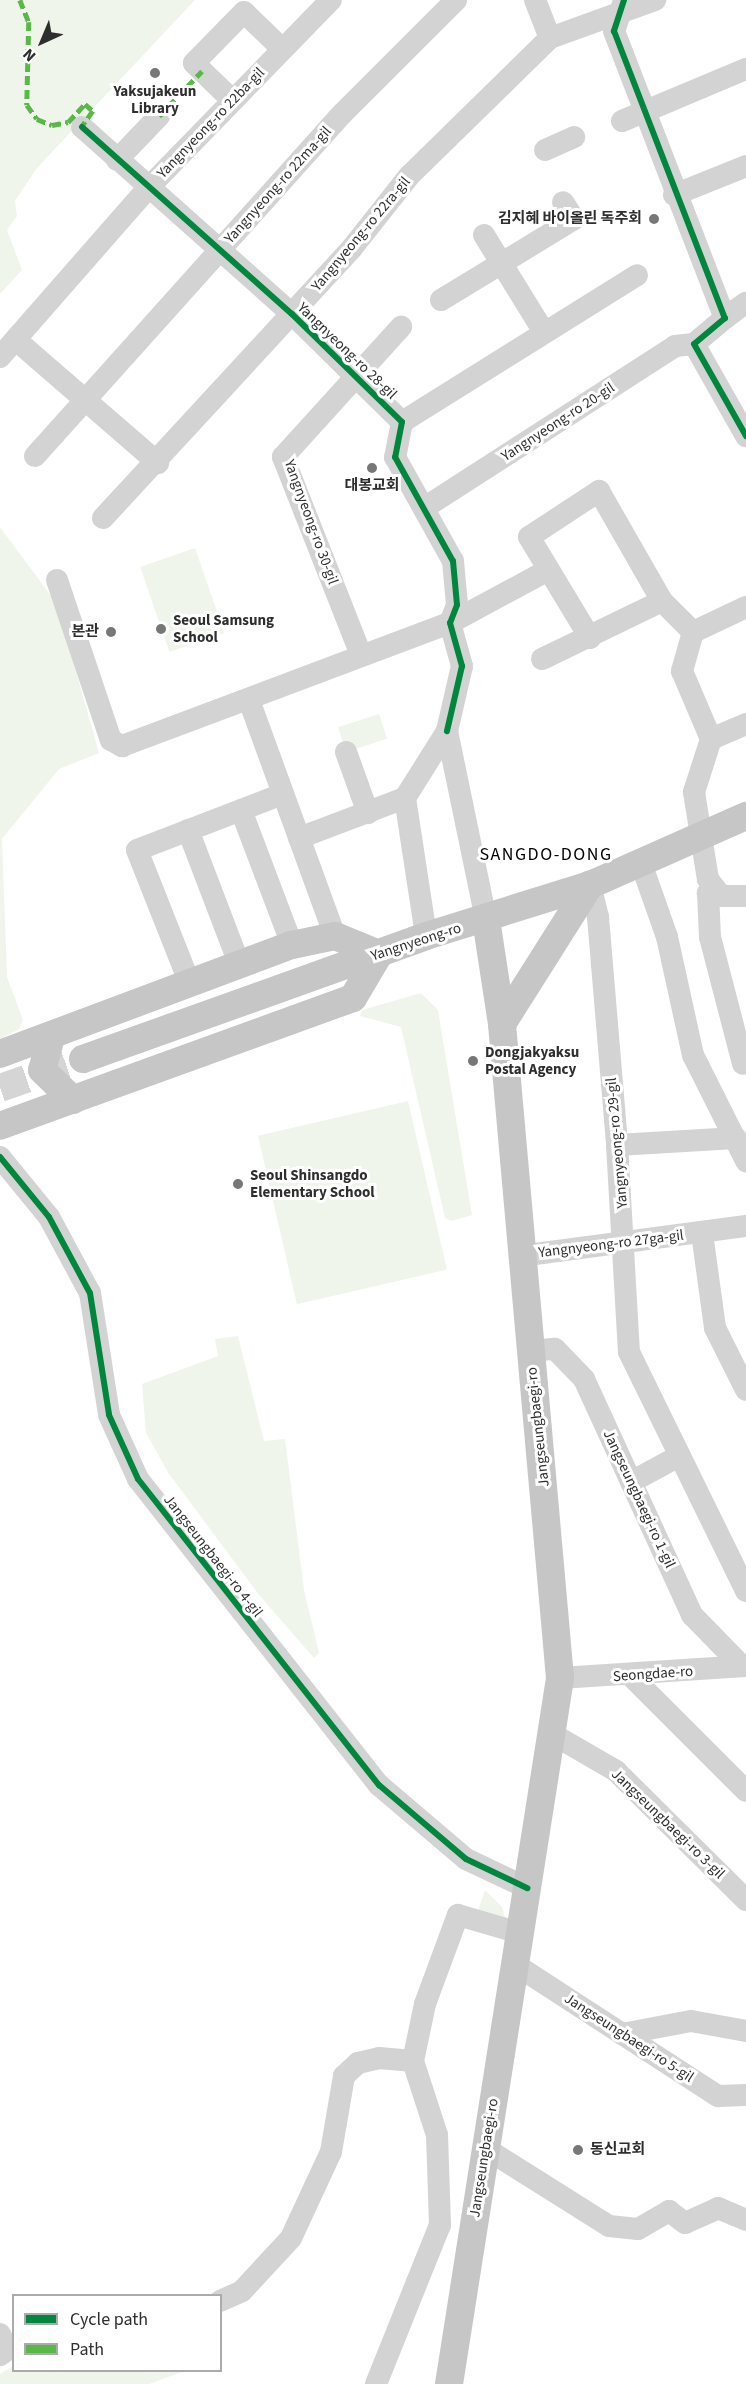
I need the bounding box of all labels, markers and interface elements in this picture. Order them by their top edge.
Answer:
north arrow [12,12,72,72]
text: N [18,43,41,67]
street label: Yangnyeong-ro 22ba-gil [153,64,269,182]
marker: Yaksujakeun Library [148,66,162,80]
place label: Yaksujakeun Library [114,82,196,117]
street label: Yangnyeong-ro 22ma-gil [221,123,335,247]
street label: Yangnyeong-ro 22ra-gil [308,173,414,295]
place label: 김지혜 바이올린 독주회 [498,210,642,228]
marker: 김지혜 바이올린 독주회 [647,212,661,226]
street label: Yangnyeong-ro 28-gil [293,299,401,403]
street label: Yangnyeong-ro 20-gil [498,379,618,465]
street label: Yangnyeong-ro 30-gil [280,457,342,587]
marker: 대봉교회 [365,461,379,475]
place label: 대봉교회 [344,477,400,495]
place label: Seoul Samsung School [173,611,274,646]
marker: Seoul Samsung School [154,622,168,636]
place label: 본관 [71,623,99,641]
marker: 본관 [104,625,118,639]
district label: SANGDO-DONG [479,844,613,866]
street label: Yangnyeong-ro [369,919,463,965]
place label: Dongjakyaksu Postal Agency [485,1043,579,1078]
marker: Dongjakyaksu Postal Agency [466,1054,480,1068]
street label: Yangnyeong-ro 29-gil [602,1077,632,1209]
place label: Seoul Shinsangdo Elementary School [250,1166,375,1201]
marker: Seoul Shinsangdo Elementary School [231,1177,245,1191]
street label: Yangnyeong-ro 27ga-gil [537,1226,685,1262]
street label: Jangseungbaegi-ro [523,1366,553,1488]
street label: Jangseungbaegi-ro 1-gil [599,1427,679,1571]
street label: Jangseungbaegi-ro 4-gil [160,1491,266,1621]
street label: Seongdae-ro [612,1662,694,1686]
street label: Jangseungbaegi-ro 3-gil [608,1765,728,1883]
street label: Jangseungbaegi-ro 5-gil [561,1989,697,2087]
street label: Jangseungbaegi-ro [466,2097,502,2219]
place label: 동신교회 [590,2141,645,2159]
marker: 동신교회 [571,2143,585,2157]
legend [12,2294,222,2372]
text: Cycle path [70,2307,148,2332]
text: Path [70,2337,104,2362]

